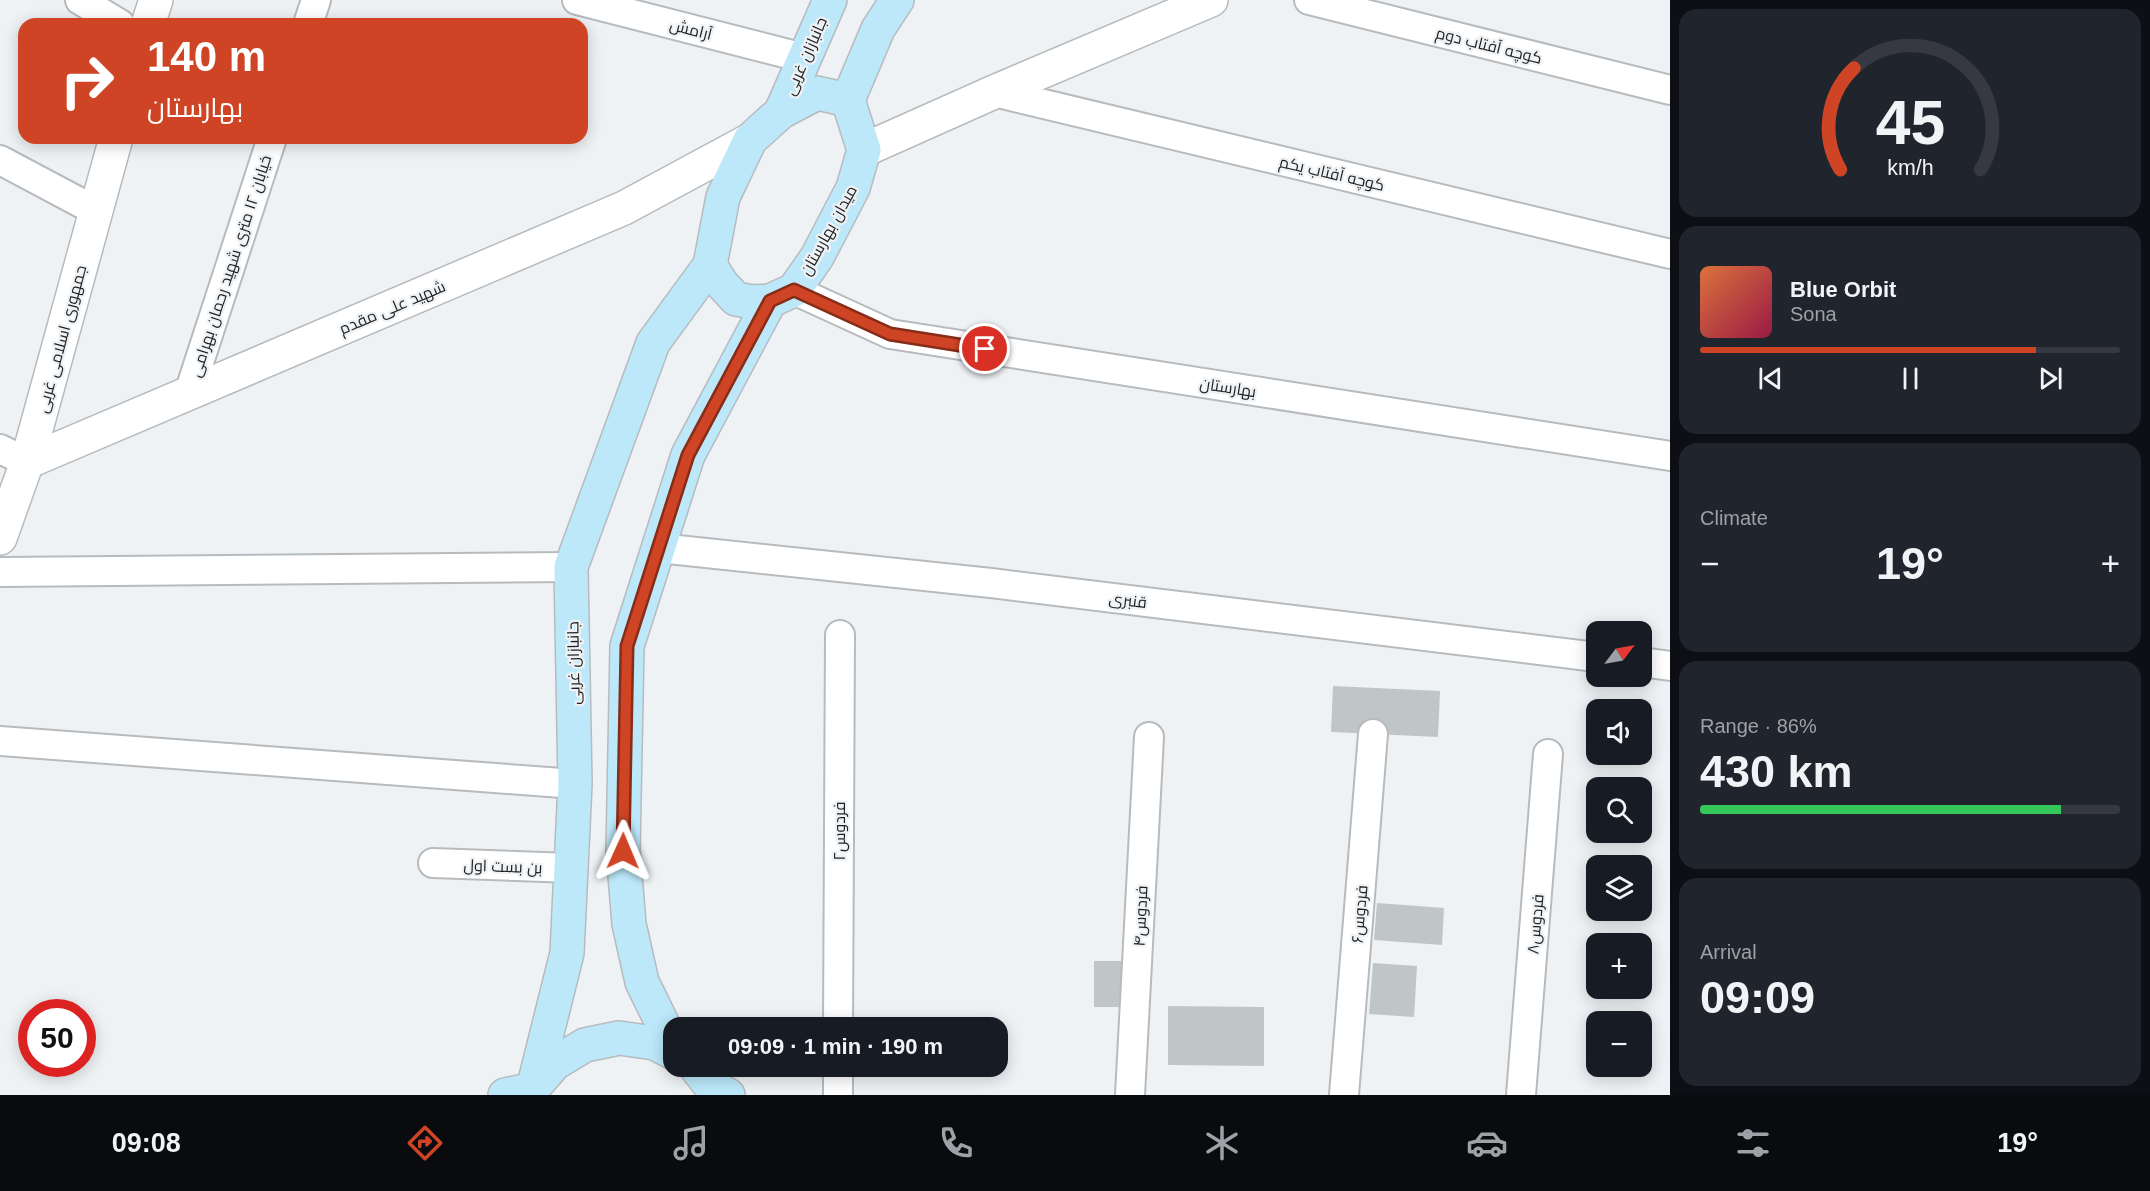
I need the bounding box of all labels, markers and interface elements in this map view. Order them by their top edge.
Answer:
street label: جانبازان غربی [781,15,832,99]
street label: آرامش [667,16,714,45]
street label: کوچه آفتاب دوم [1433,24,1544,70]
text: 140 m [147,33,266,80]
icon: right [48,42,126,120]
text: 45 [1875,88,1945,157]
text: بهارستان [147,93,243,123]
street label: خیابان ۱۲ متری شهید رحمان بهرامی [186,153,276,380]
street label: کوچه آفتاب یکم [1277,153,1386,197]
text: km/h [1887,156,1933,180]
street label: میدان بهارستان [797,182,862,279]
street label: جمهوری اسلامی غربی [34,263,91,415]
street label: شهید علی مقدم [337,277,449,340]
text: Blue Orbit [1790,277,1896,302]
text: Sona [1790,303,1837,325]
pin [959,323,1010,374]
icon: arrive [968,332,1001,365]
icon: previous [1754,362,1787,395]
icon: pause [1894,362,1927,395]
icon: next [2034,362,2067,395]
street label: بهارستان [1198,375,1257,402]
text: Climate [1700,507,1768,529]
text: 19° [1876,538,1944,589]
text: − [1700,545,1719,582]
text: + [2101,545,2120,582]
street label: قنبری [1108,590,1148,613]
street label: جانبازان غربی [564,621,585,705]
north arrow [1586,621,1652,687]
map controls [1586,621,1652,1077]
button: sound [1586,699,1652,765]
text: Range · 86% [1700,715,1817,737]
text: 430 km [1700,746,1853,797]
button: search [1586,777,1652,843]
street label: فردوس۲ [831,802,850,860]
position arrow [591,819,655,883]
button: layers [1586,855,1652,921]
street label: بن بست اول [463,857,543,878]
street label: فردوس۶ [1349,884,1372,944]
street label: فردوس۴ [1130,885,1153,947]
street label: فردوس۸ [1524,893,1549,955]
button: + [1586,933,1652,999]
text: Arrival [1700,941,1757,963]
text: 09:09 [1700,972,1815,1023]
speed limit sign: 50 [18,999,96,1077]
button: − [1586,1011,1652,1077]
text: 09:09 · 1 min · 190 m [728,1034,943,1059]
icon: directions [404,1122,446,1164]
icon: music [670,1122,712,1164]
icon: phone [935,1122,977,1164]
icon: climate [1201,1122,1243,1164]
icon: car [1466,1122,1508,1164]
icon: filters [1732,1122,1774,1164]
text: 09:08 [112,1128,181,1158]
text: 19° [1997,1128,2038,1158]

